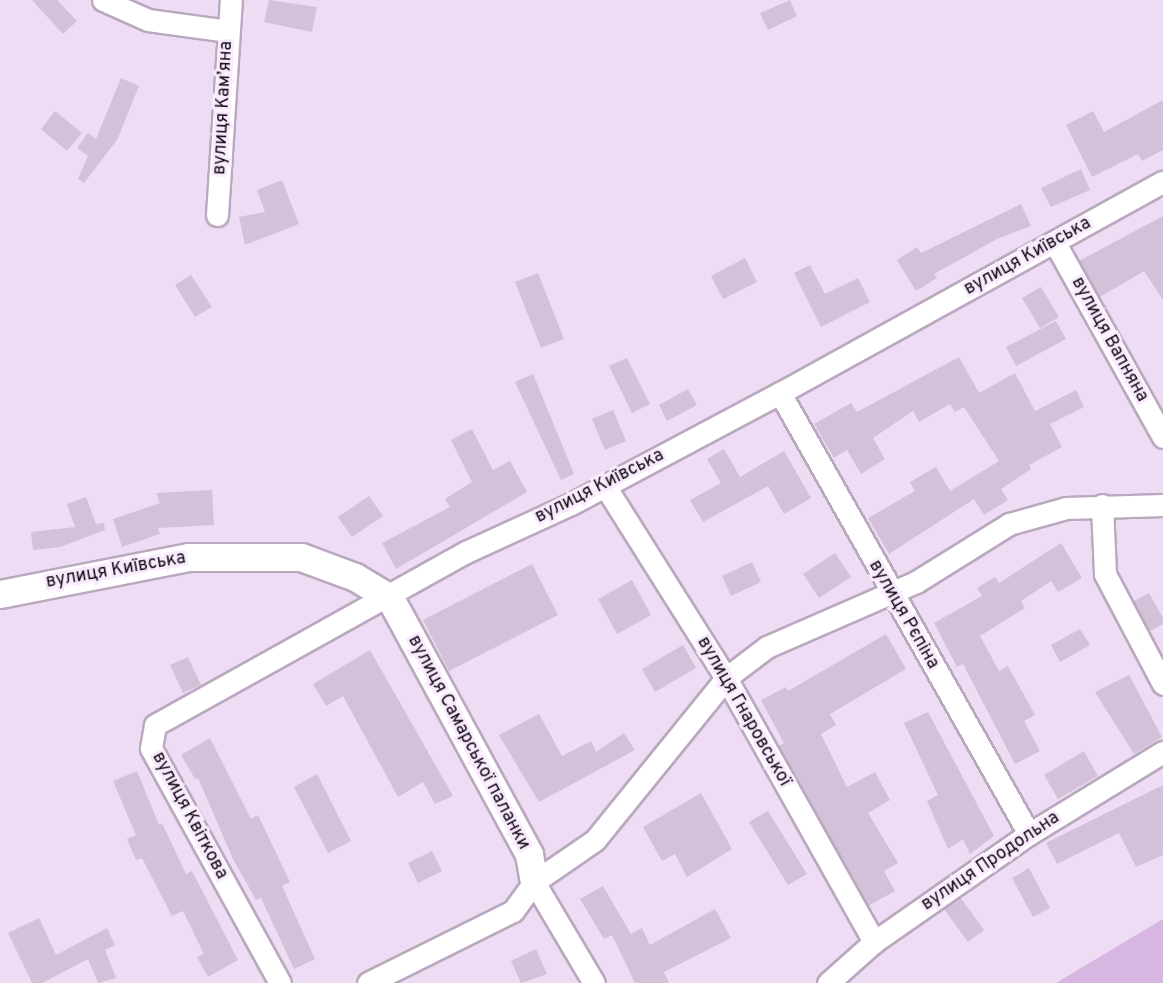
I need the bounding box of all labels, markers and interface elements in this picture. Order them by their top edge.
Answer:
street label: вулиця Кам’яна [210,41,238,175]
street label: вулиця Київська [961,213,1095,301]
street label: вулиця Вапняна [1066,274,1152,406]
street label: вулиця Київська [532,445,668,529]
street label: вулиця Київська [44,548,188,594]
street label: вулиця Рєпіна [863,557,943,673]
street label: вулиця Самарської паланки [402,632,534,854]
street label: вулиця Гнаровської [691,633,795,791]
street label: вулиця Квіткова [146,749,232,883]
street label: вулиця Продольна [918,808,1064,916]

